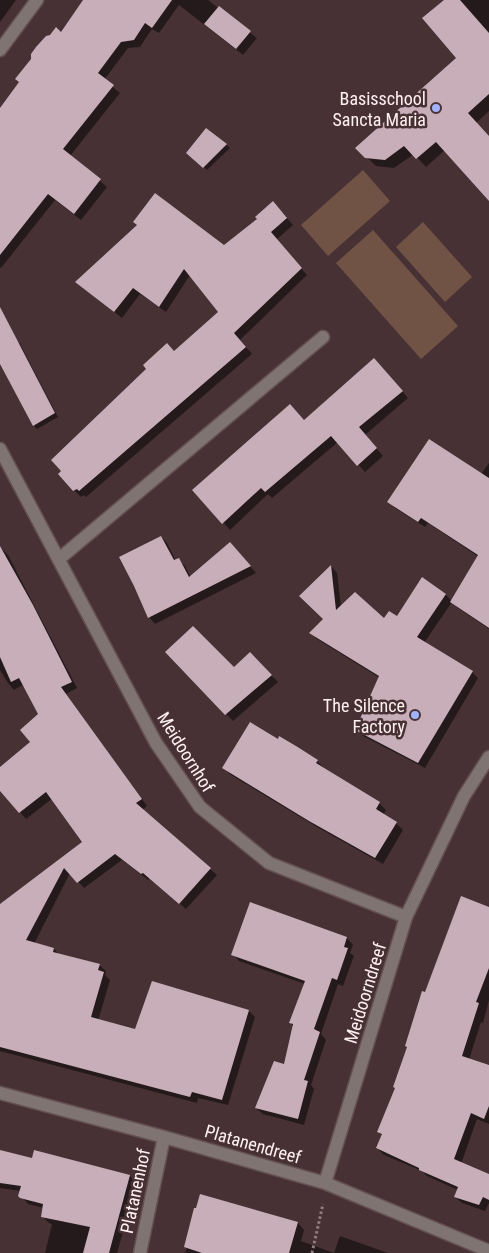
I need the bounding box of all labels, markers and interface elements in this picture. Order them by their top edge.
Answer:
place label: Basisschool Sancta Maria [332,88,426,130]
marker: Basisschool Sancta Maria [430,102,442,114]
place label: The Silence Factory [323,695,405,737]
street label: Meidoornhof [153,708,219,796]
marker: The Silence Factory [409,709,421,721]
street label: Meidoorndreef [340,940,390,1046]
street label: Platanendreef [202,1120,304,1168]
street label: Platanenhof [116,1146,154,1235]

